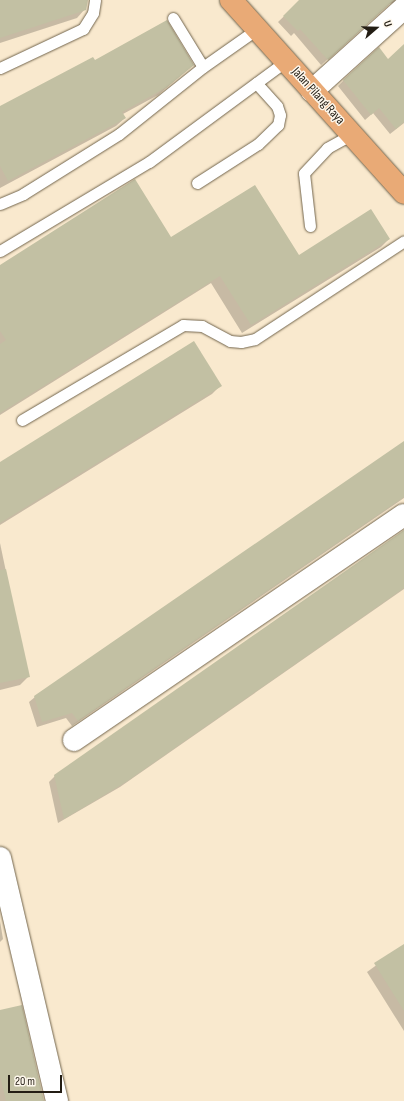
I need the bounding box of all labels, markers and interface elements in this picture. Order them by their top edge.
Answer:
north arrow [356,8,396,48]
text: U [381,19,395,29]
street label: Jalan Pilang Raya [288,64,348,128]
scale bar [10,1067,64,1093]
text: 20 m [15,1074,35,1089]

